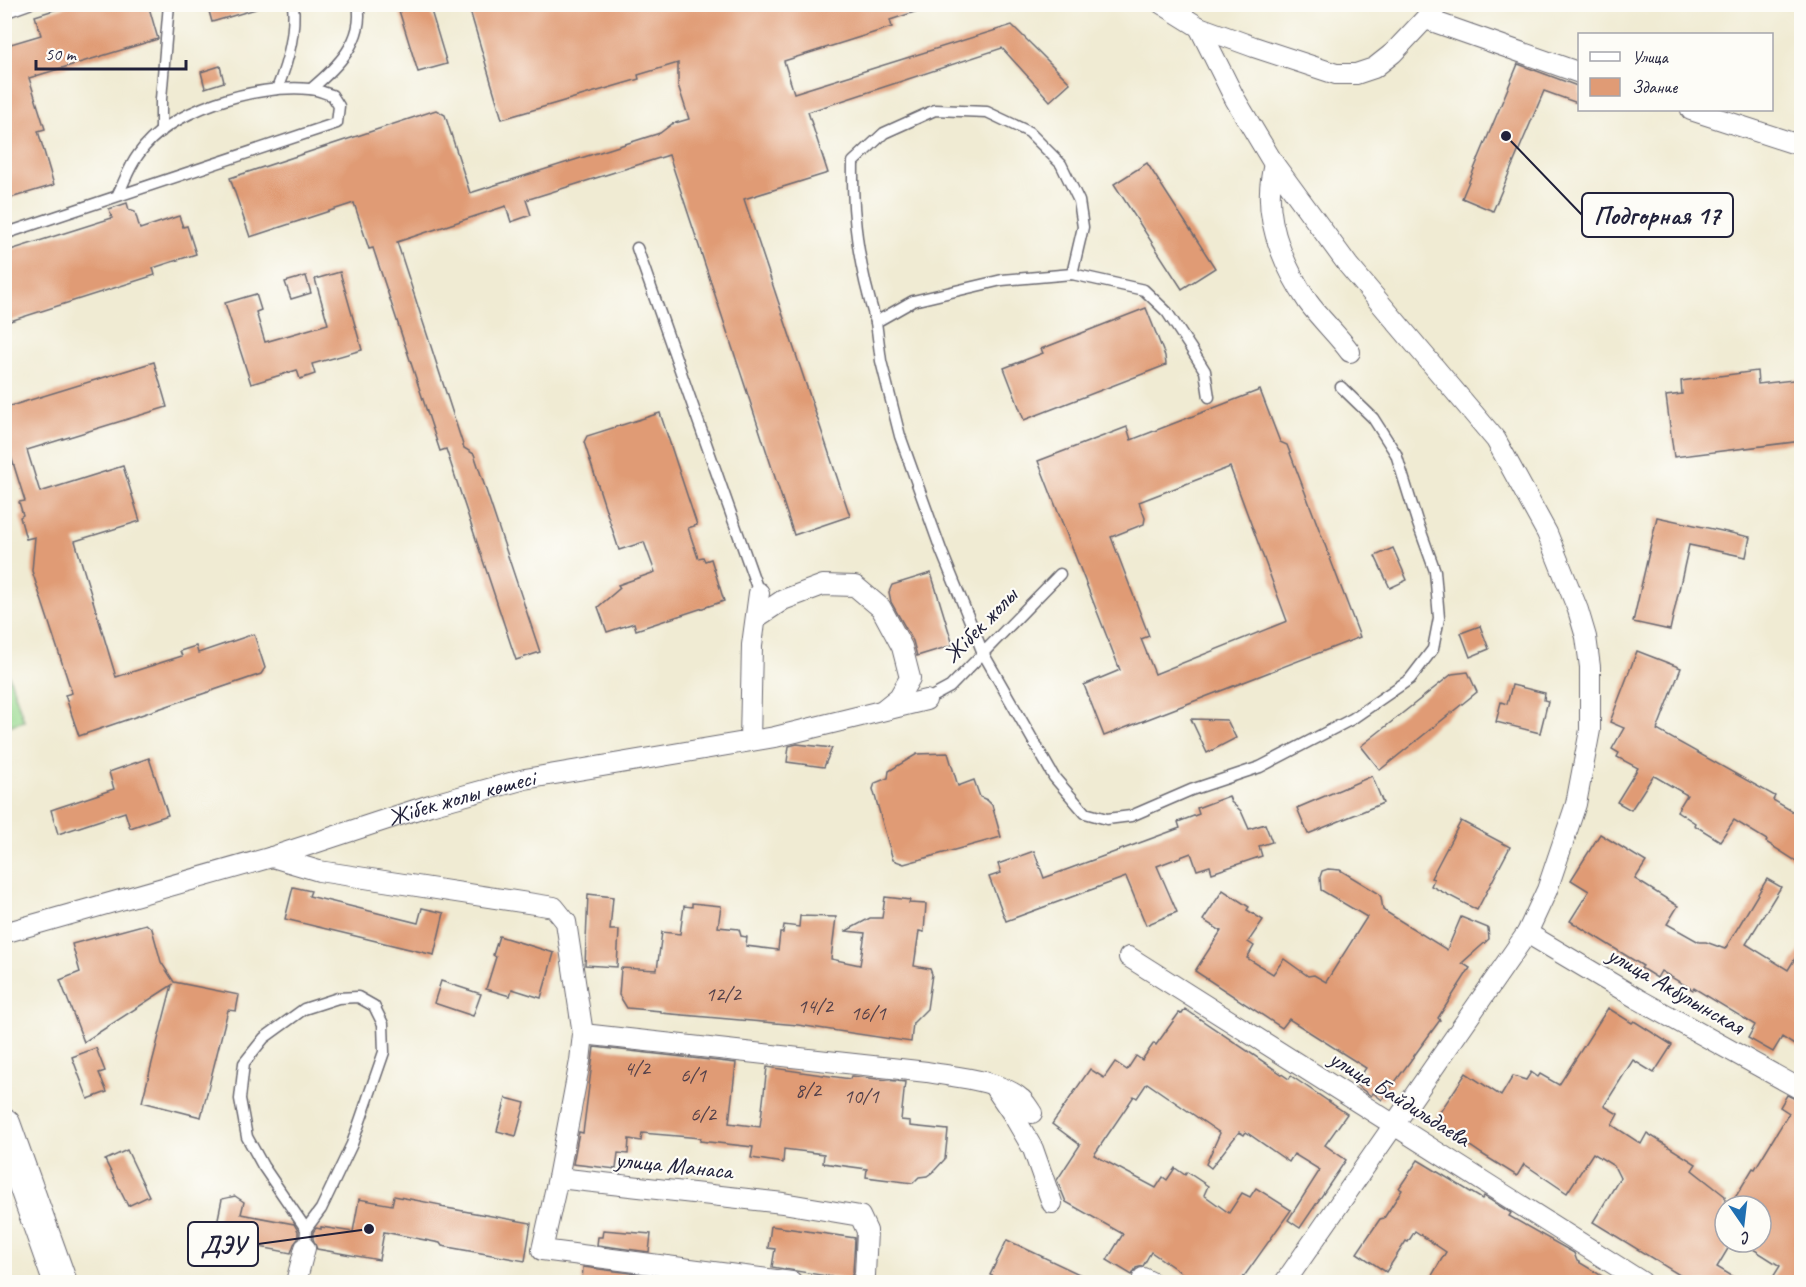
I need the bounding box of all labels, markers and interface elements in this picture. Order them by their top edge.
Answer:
scale bar [36,33,186,71]
legend [1578,33,1773,111]
text: 50 m [45,43,78,65]
text: Улица [1632,46,1669,68]
text: Здание [1632,76,1678,98]
callout: Подгорная 17 [1582,193,1733,237]
text: Подгорная 17 [1594,199,1723,232]
street label: Жібек жолы [937,579,1025,669]
street label: Жібек жолы көшесі [384,762,540,833]
street label: улица Акбулынская [1601,938,1751,1042]
house number: 12/2 [705,981,742,1007]
house number: 14/2 [797,993,834,1019]
house number: 16/1 [850,1000,887,1026]
street label: улица Байдильдаева [1322,1042,1477,1154]
house number: 4/2 [624,1055,651,1081]
house number: 6/1 [680,1062,707,1088]
house number: 8/2 [795,1077,822,1103]
house number: 10/1 [843,1083,880,1109]
house number: 6/2 [690,1101,717,1127]
street label: улица Манаса [612,1144,736,1186]
north arrow [1713,1194,1773,1254]
callout: ДЭУ [188,1222,258,1266]
text: С [1738,1227,1753,1249]
text: ДЭУ [200,1228,250,1261]

